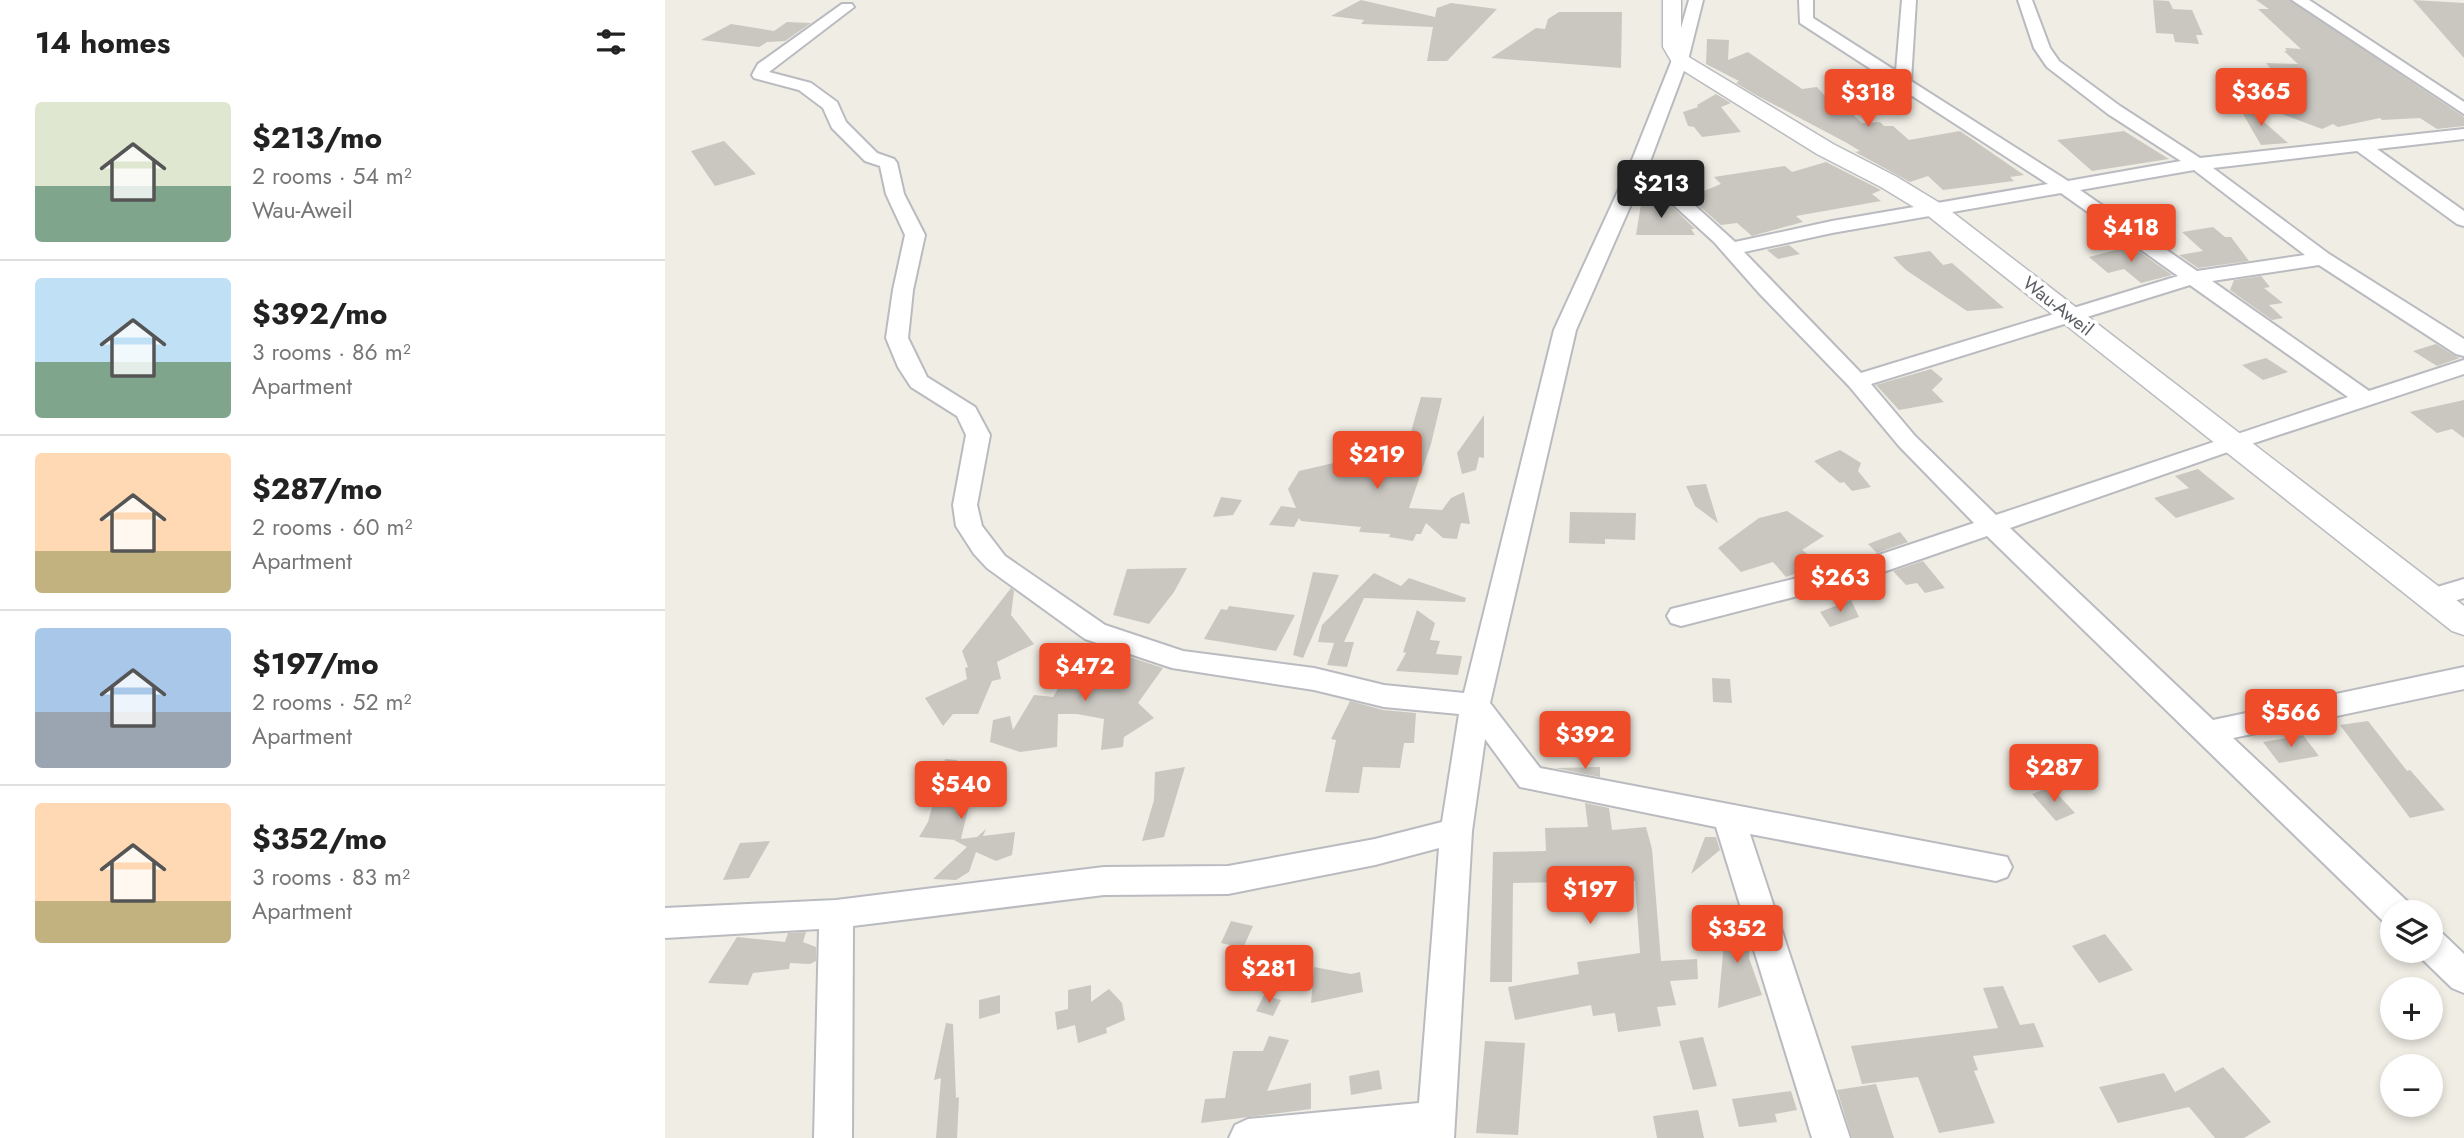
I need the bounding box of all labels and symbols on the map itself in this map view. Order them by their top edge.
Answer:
pin: $365 [2220,68,2302,128]
pin: $318 [1827,69,1909,129]
pin: $213 [1620,160,1702,220]
pin: $418 [2090,204,2172,264]
street label: Wau-Aweil [2017,270,2099,342]
pin: $219 [1336,432,1418,491]
pin: $263 [1799,554,1881,614]
pin: $472 [1044,644,1126,703]
pin: $566 [2250,690,2332,749]
pin: $392 [1544,712,1626,771]
pin: $287 [2013,744,2095,804]
pin: $540 [920,762,1002,821]
pin: $197 [1549,866,1631,926]
pin: $352 [1696,906,1778,965]
pin: $281 [1228,946,1310,1005]

